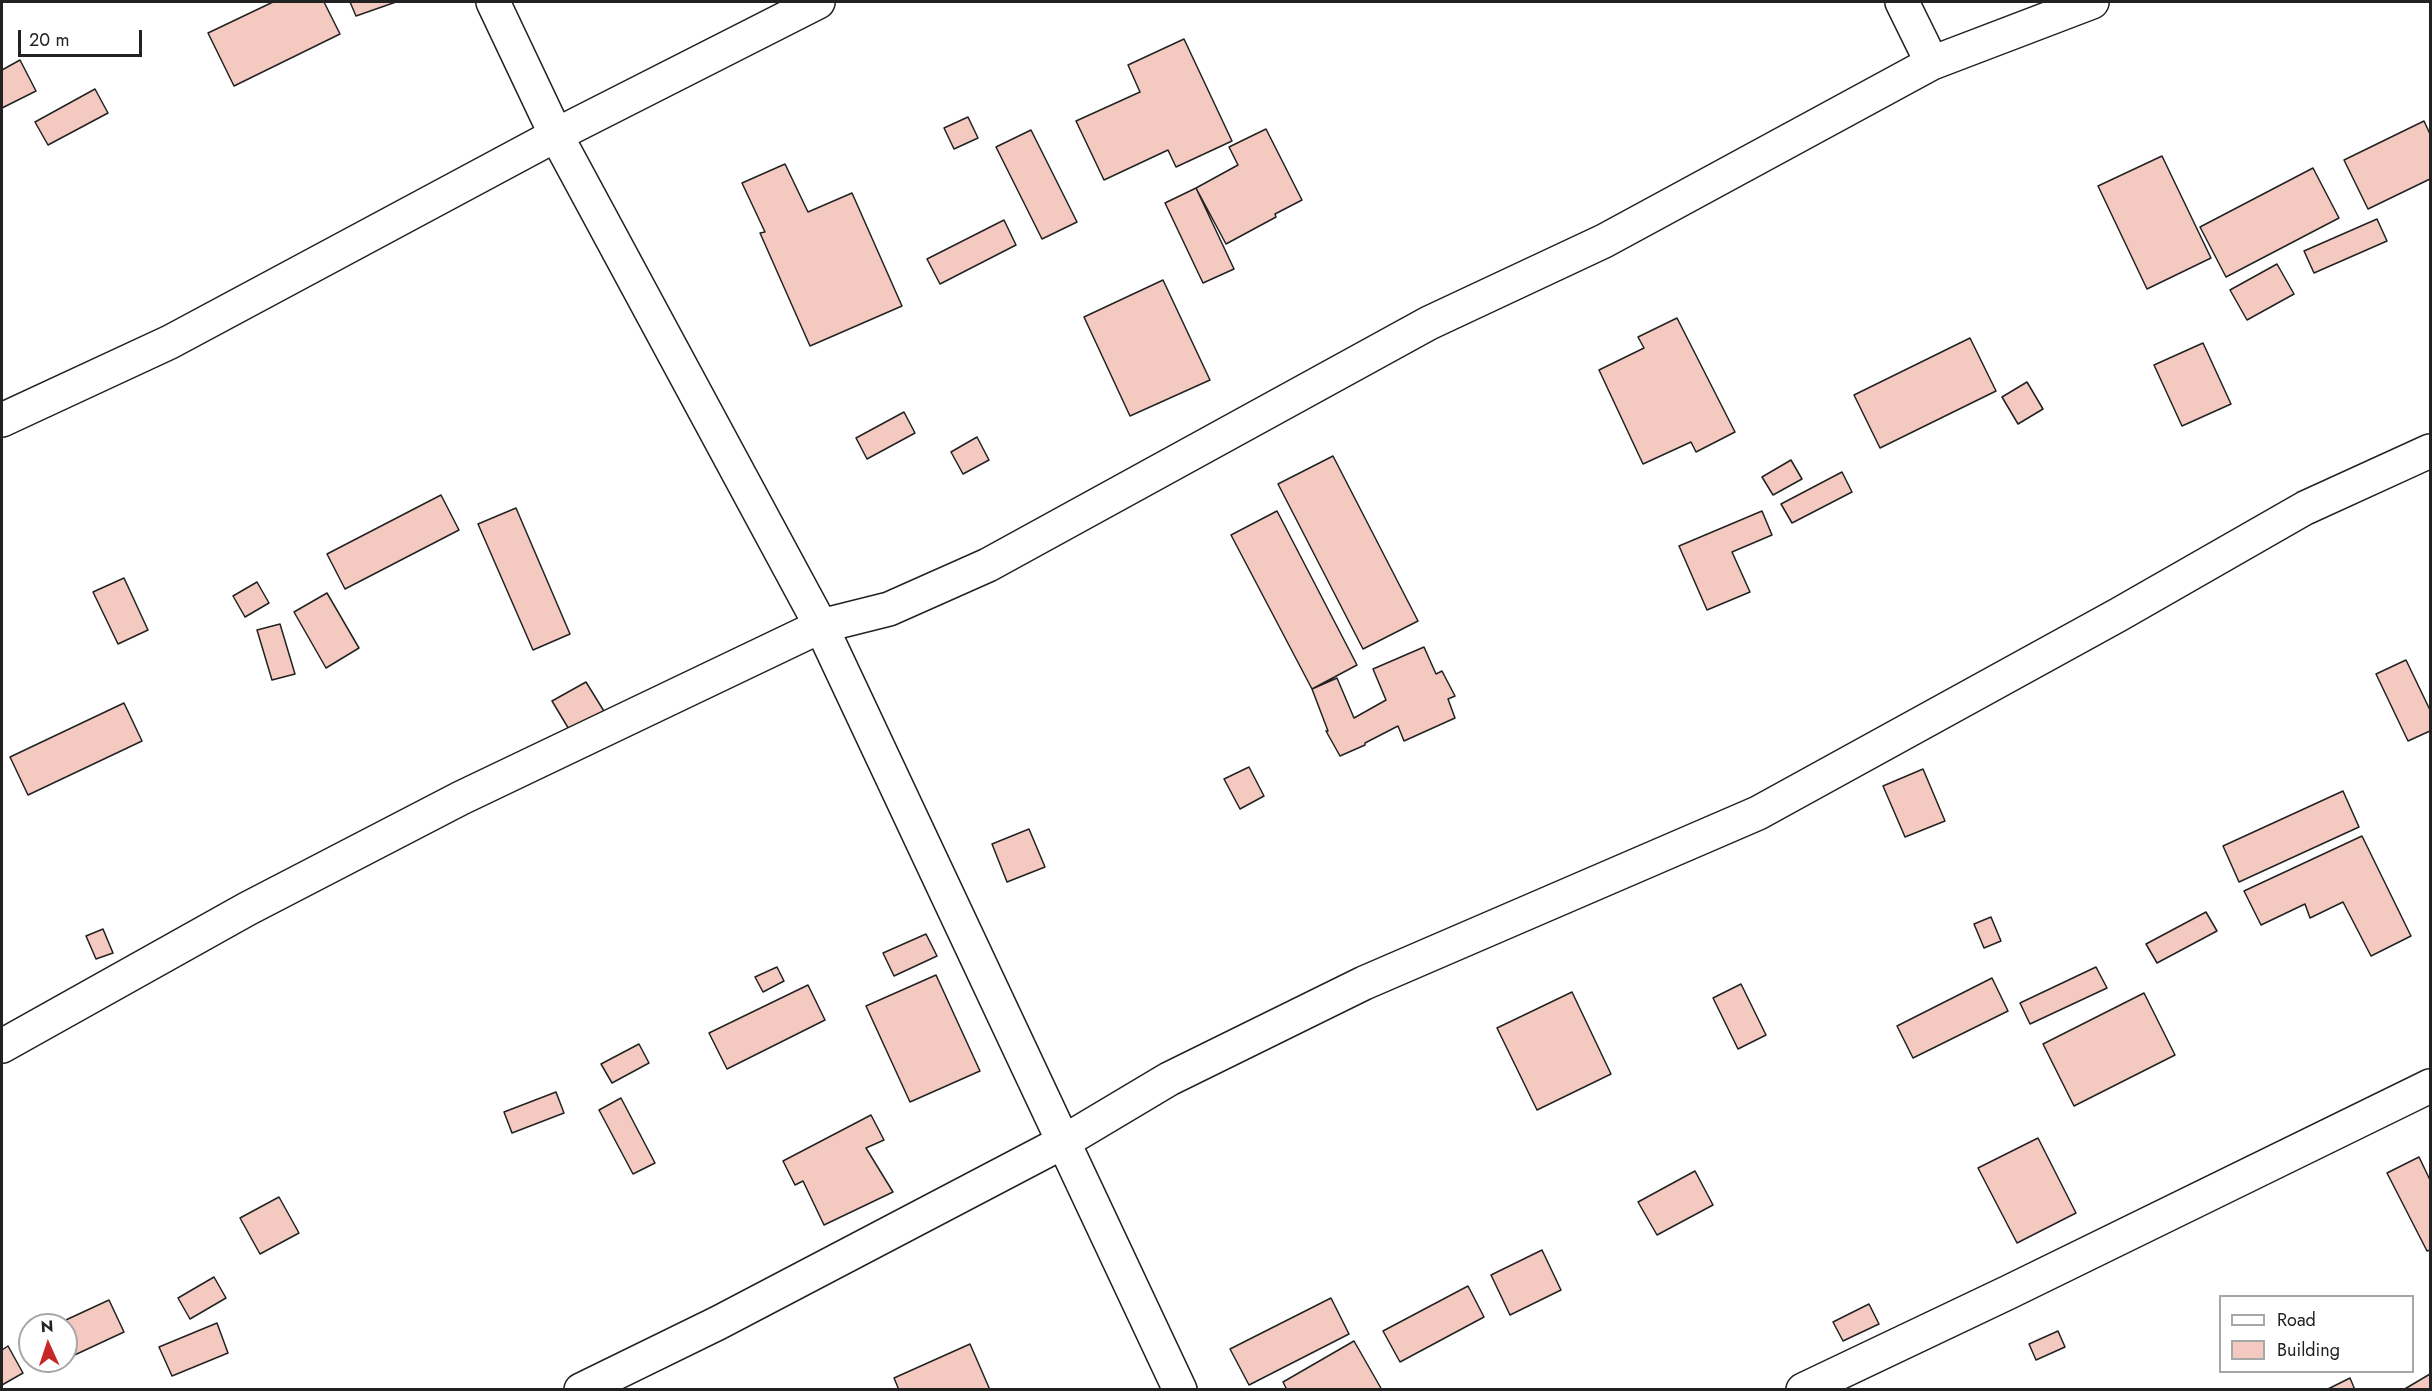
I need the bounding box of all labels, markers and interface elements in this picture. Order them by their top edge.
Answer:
scale bar [21,18,146,56]
text: 20 m [29,27,69,53]
legend [2219,1295,2414,1373]
text: Road [2277,1307,2316,1333]
north arrow [18,1313,78,1373]
text: N [40,1315,54,1338]
text: Building [2277,1337,2340,1363]

